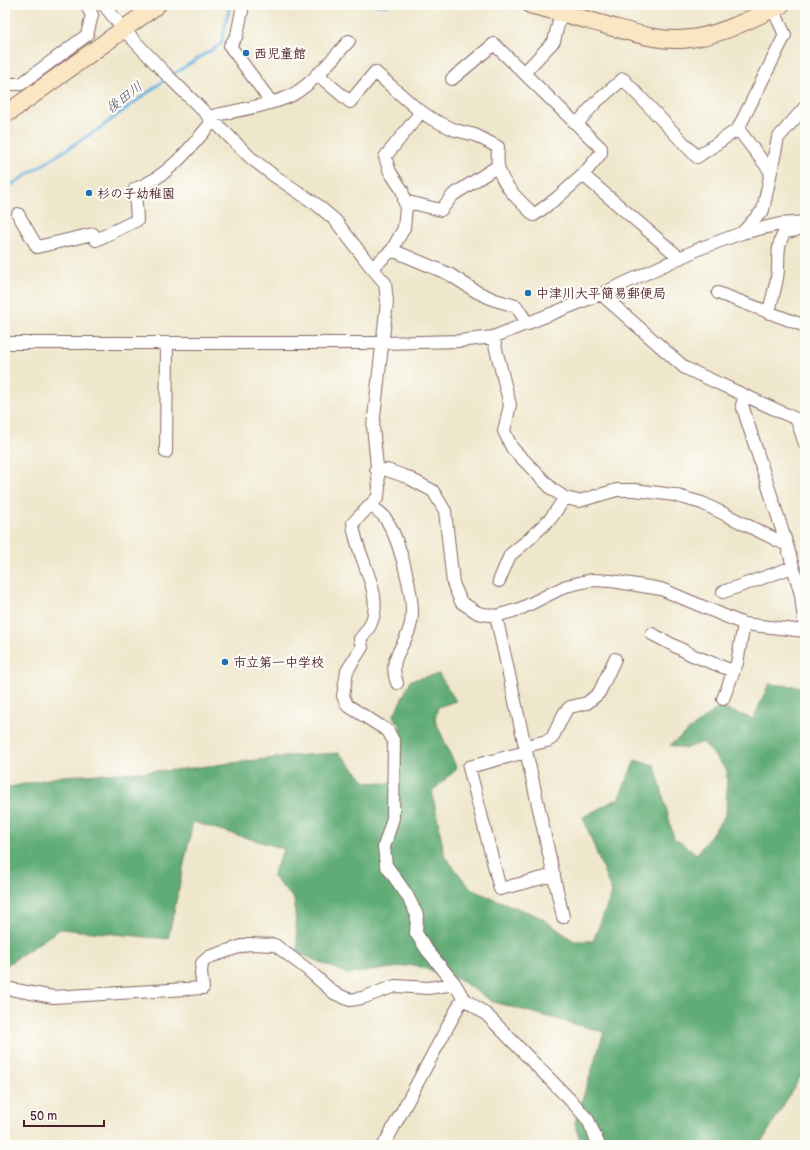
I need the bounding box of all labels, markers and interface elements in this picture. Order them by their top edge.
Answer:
place label: 西児童館 [254,46,306,62]
marker: 西児童館 [241,48,251,58]
water label: 後田川 [102,78,146,117]
place label: 杉の子幼稚園 [97,186,175,202]
marker: 杉の子幼稚園 [84,188,94,198]
place label: 中津川大平簡易郵便局 [536,286,666,302]
marker: 中津川大平簡易郵便局 [523,288,533,298]
place label: 市立第一中学校 [233,655,324,671]
marker: 市立第一中学校 [220,657,230,667]
scale bar [24,1102,104,1128]
text: 50 m [30,1109,57,1124]

